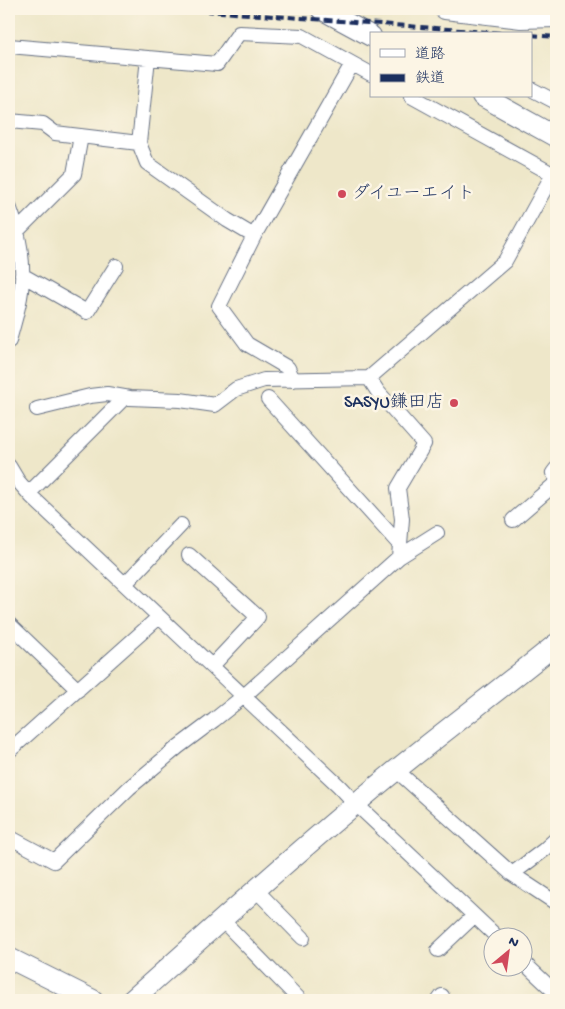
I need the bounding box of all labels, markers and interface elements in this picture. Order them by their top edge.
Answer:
legend [370,32,532,98]
text: 道路 [415,46,445,64]
text: 鉄道 [415,70,445,88]
place label: ダイユーエイト [352,183,475,205]
marker: ダイユーエイト [336,188,348,200]
place label: SASYU鎌田店 [344,392,444,414]
marker: SASYU鎌田店 [448,397,460,409]
north arrow [482,926,532,976]
text: N [505,933,521,952]

